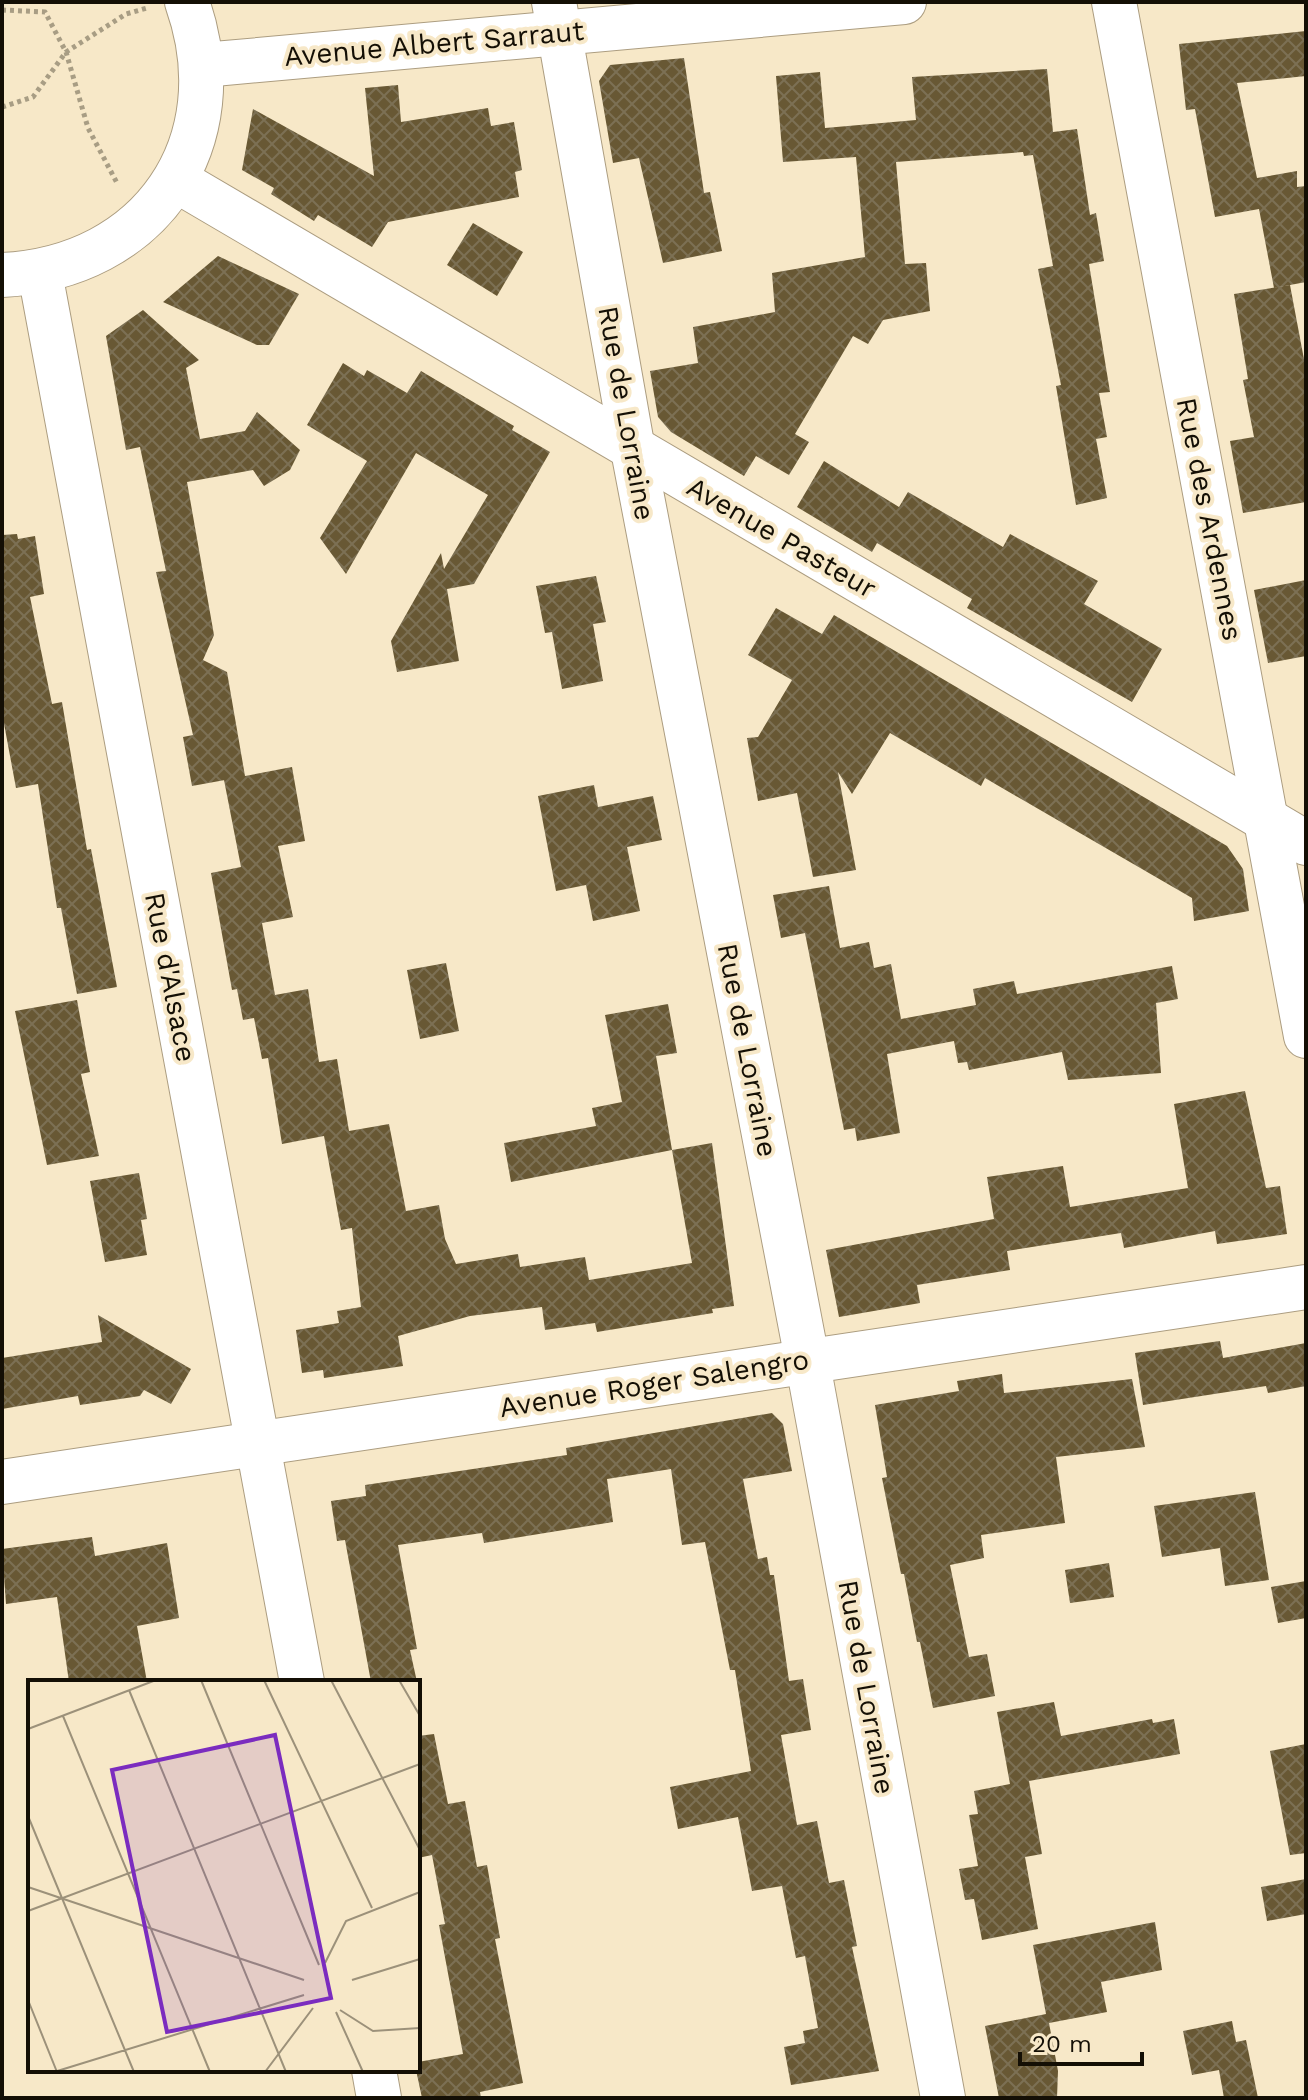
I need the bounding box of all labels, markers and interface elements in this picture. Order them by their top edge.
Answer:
street label: Avenue Albert Sarraut [283,14,586,73]
street label: Rue de Lorraine [591,303,662,523]
street label: Rue des Ardennes [1170,395,1249,643]
street label: Avenue Pasteur [681,470,882,605]
street label: Rue d'Alsace [138,890,203,1065]
street label: Rue de Lorraine [711,940,784,1160]
street label: Avenue Roger Salengro [497,1343,811,1424]
street label: Rue de Lorraine [831,1577,902,1797]
inset map [28,1680,420,2072]
scale bar [1020,2016,1142,2066]
text: 20 m [1032,2030,1092,2058]

